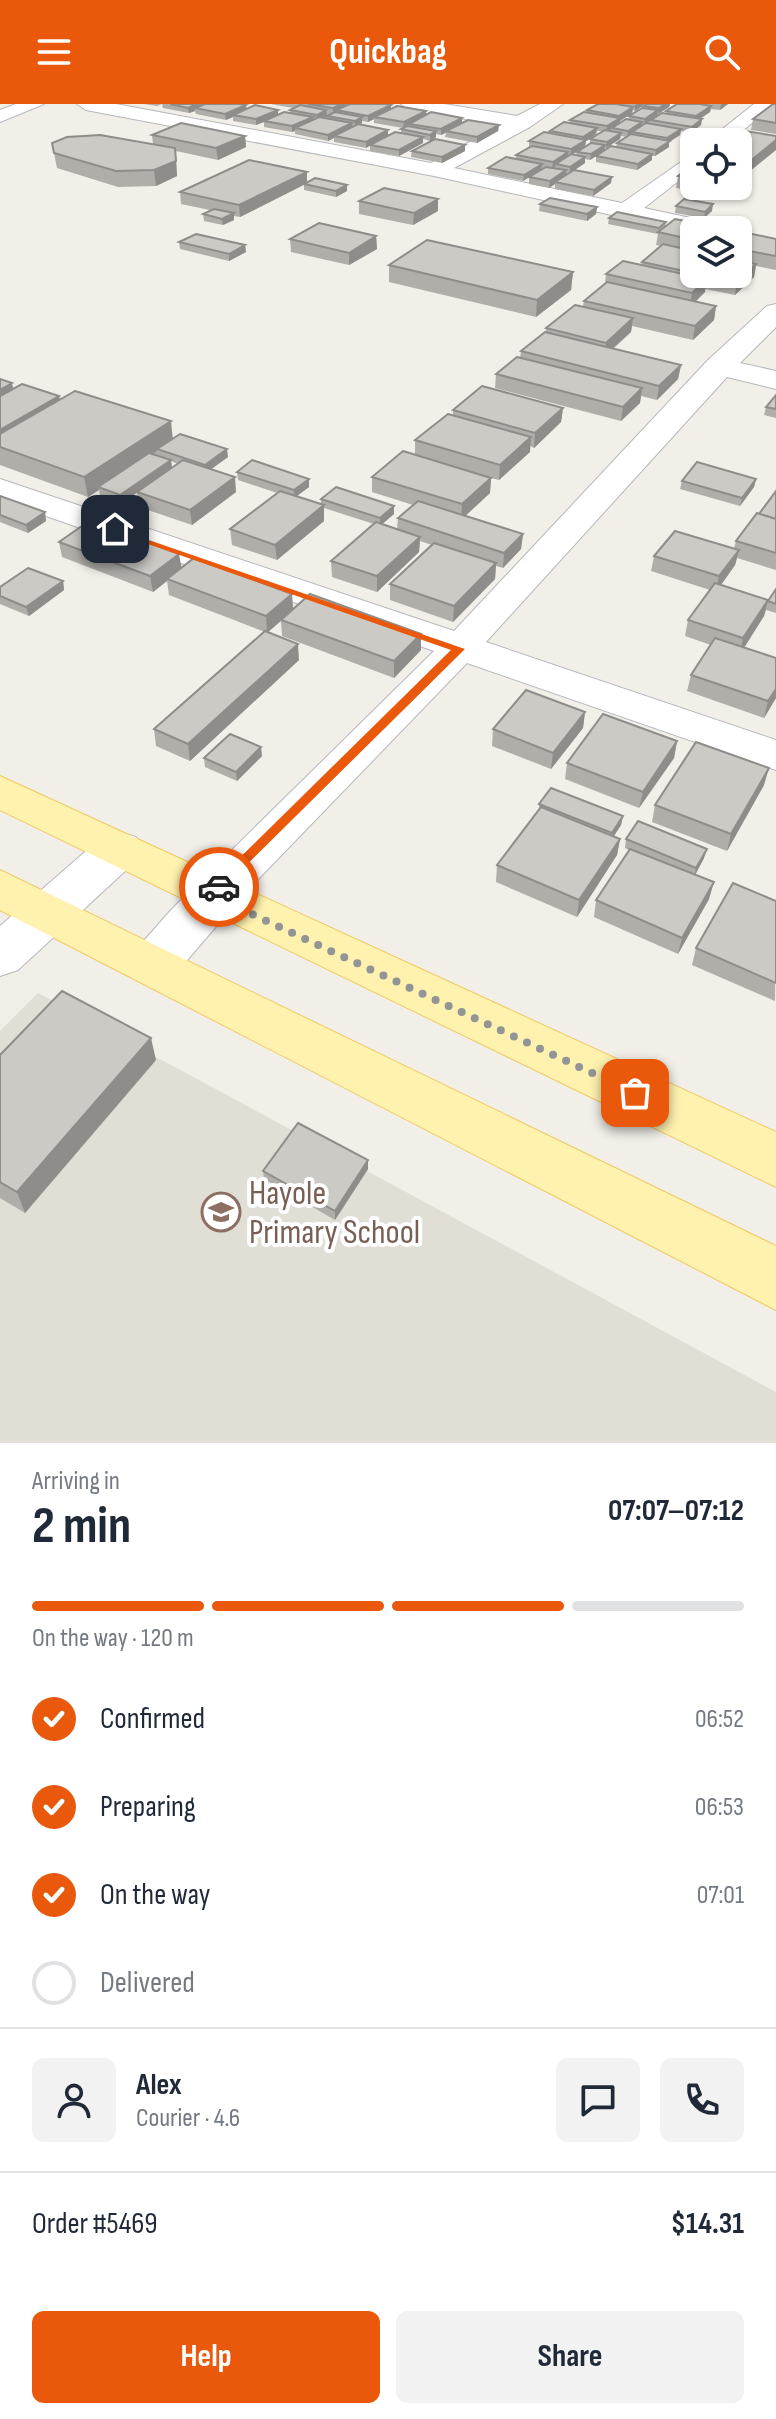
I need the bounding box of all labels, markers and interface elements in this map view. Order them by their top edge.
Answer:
icon: menu [32,30,76,74]
icon: search [700,30,744,74]
text: Quickbag [329,31,447,74]
map controls [680,128,752,288]
button: locate [680,128,752,200]
button: layers [680,216,752,288]
pin [81,495,149,563]
icon: home [93,507,137,551]
courier [179,847,259,927]
icon: car [197,865,241,909]
pin [601,1059,669,1127]
icon: bag [613,1071,657,1115]
place label: Hayole Primary School [249,1173,420,1253]
school or university icon: Hayole Primary School [200,1191,242,1233]
text: Arriving in [32,1466,120,1497]
text: 07:07–07:12 [608,1493,744,1529]
text: 2 min [32,1495,131,1558]
text: On the way · 120 m [32,1623,194,1654]
icon: check [32,1697,76,1741]
text: Confirmed [100,1701,205,1737]
text: 06:52 [695,1704,744,1735]
icon: check [32,1785,76,1829]
text: Preparing [100,1789,196,1825]
text: 06:53 [695,1792,744,1823]
icon: check [32,1873,76,1917]
text: On the way [100,1877,210,1913]
text: 07:01 [697,1880,744,1911]
text: Delivered [100,1965,195,2001]
button: person [32,2058,116,2142]
button: chat [556,2058,640,2142]
button: phone [660,2058,744,2142]
text: Alex [136,2067,182,2103]
text: Courier · 4.6 [136,2103,240,2134]
text: Order #5469 [32,2206,157,2242]
text: $14.31 [671,2206,744,2242]
button: Help [32,2311,380,2403]
button: Share [396,2311,744,2403]

